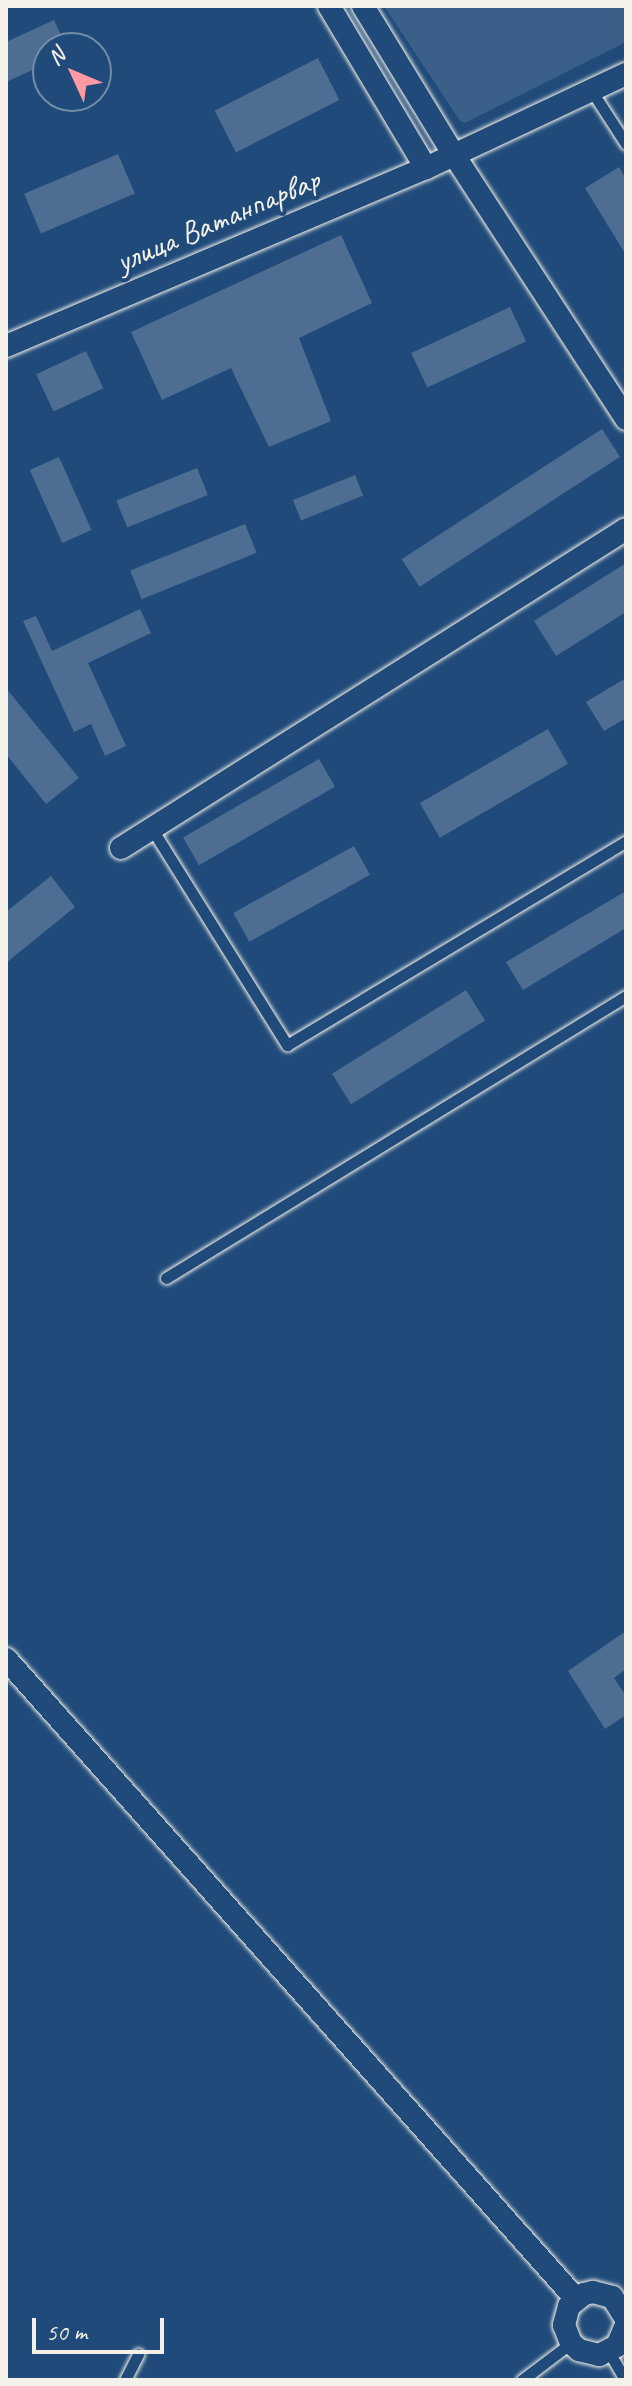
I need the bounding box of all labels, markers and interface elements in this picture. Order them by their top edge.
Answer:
north arrow [32,32,112,112]
text: N [41,42,71,71]
street label: улица Ватанпарвар [112,162,324,280]
scale bar [36,2302,168,2352]
text: 50 m [46,2317,87,2347]

